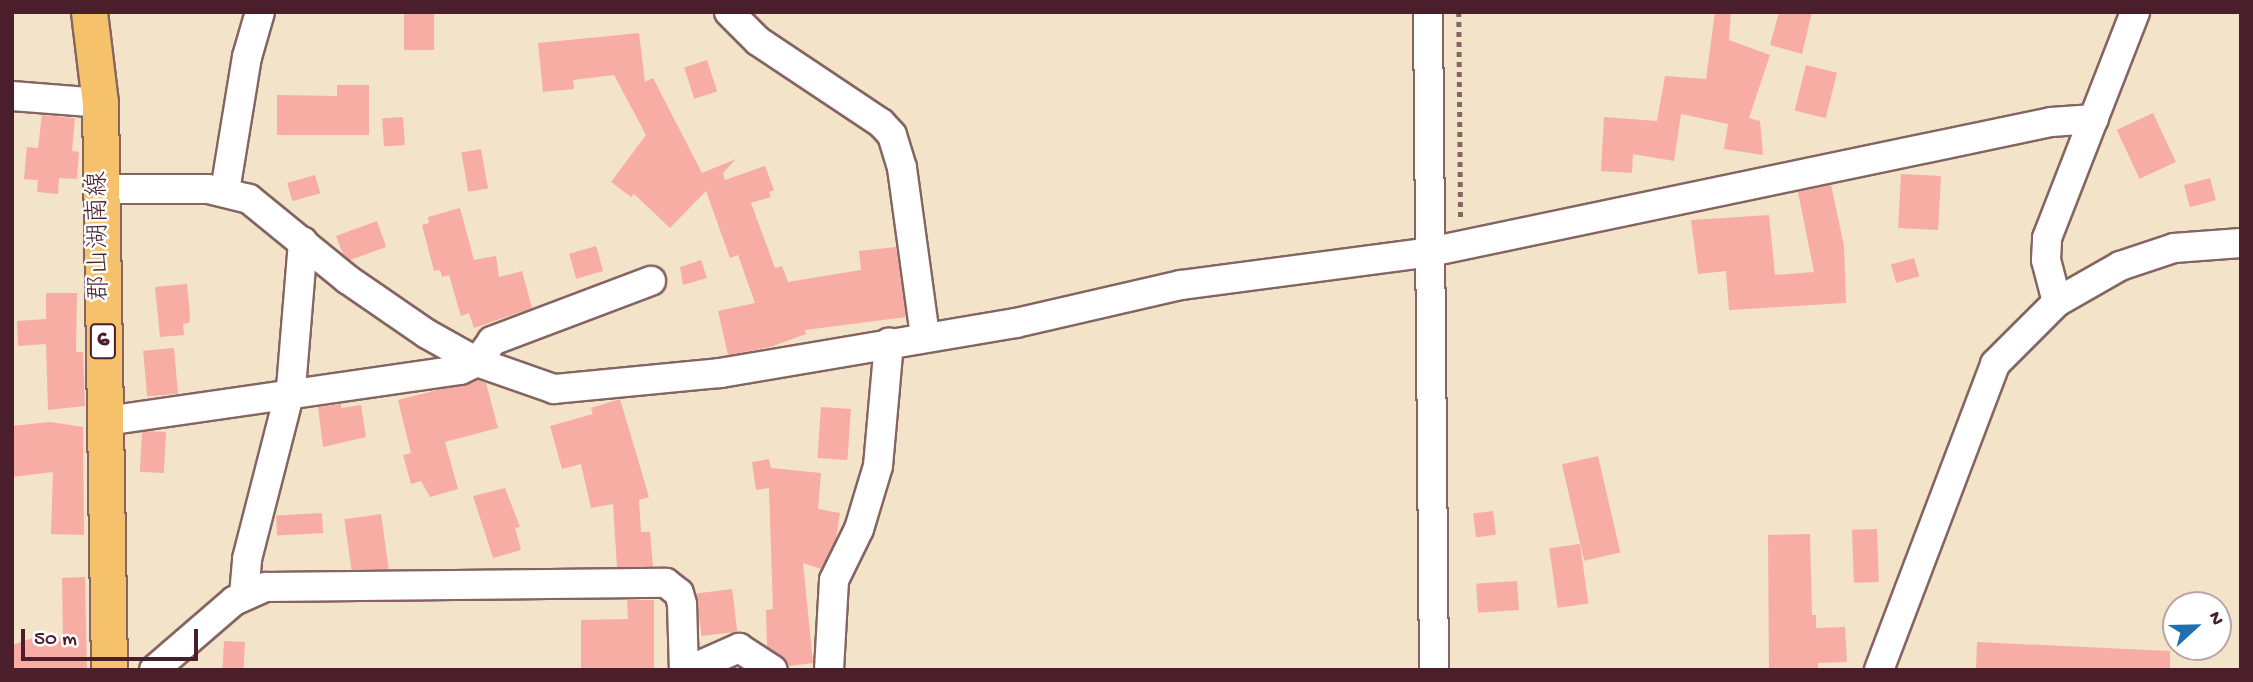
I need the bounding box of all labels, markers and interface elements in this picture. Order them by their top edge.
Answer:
street label: 郡山湖南線 [84,171,118,301]
road number: 6 [89,320,117,362]
north arrow [2162,591,2232,661]
text: N [2202,609,2228,629]
scale bar [24,616,201,660]
text: 50 m [34,628,77,653]

